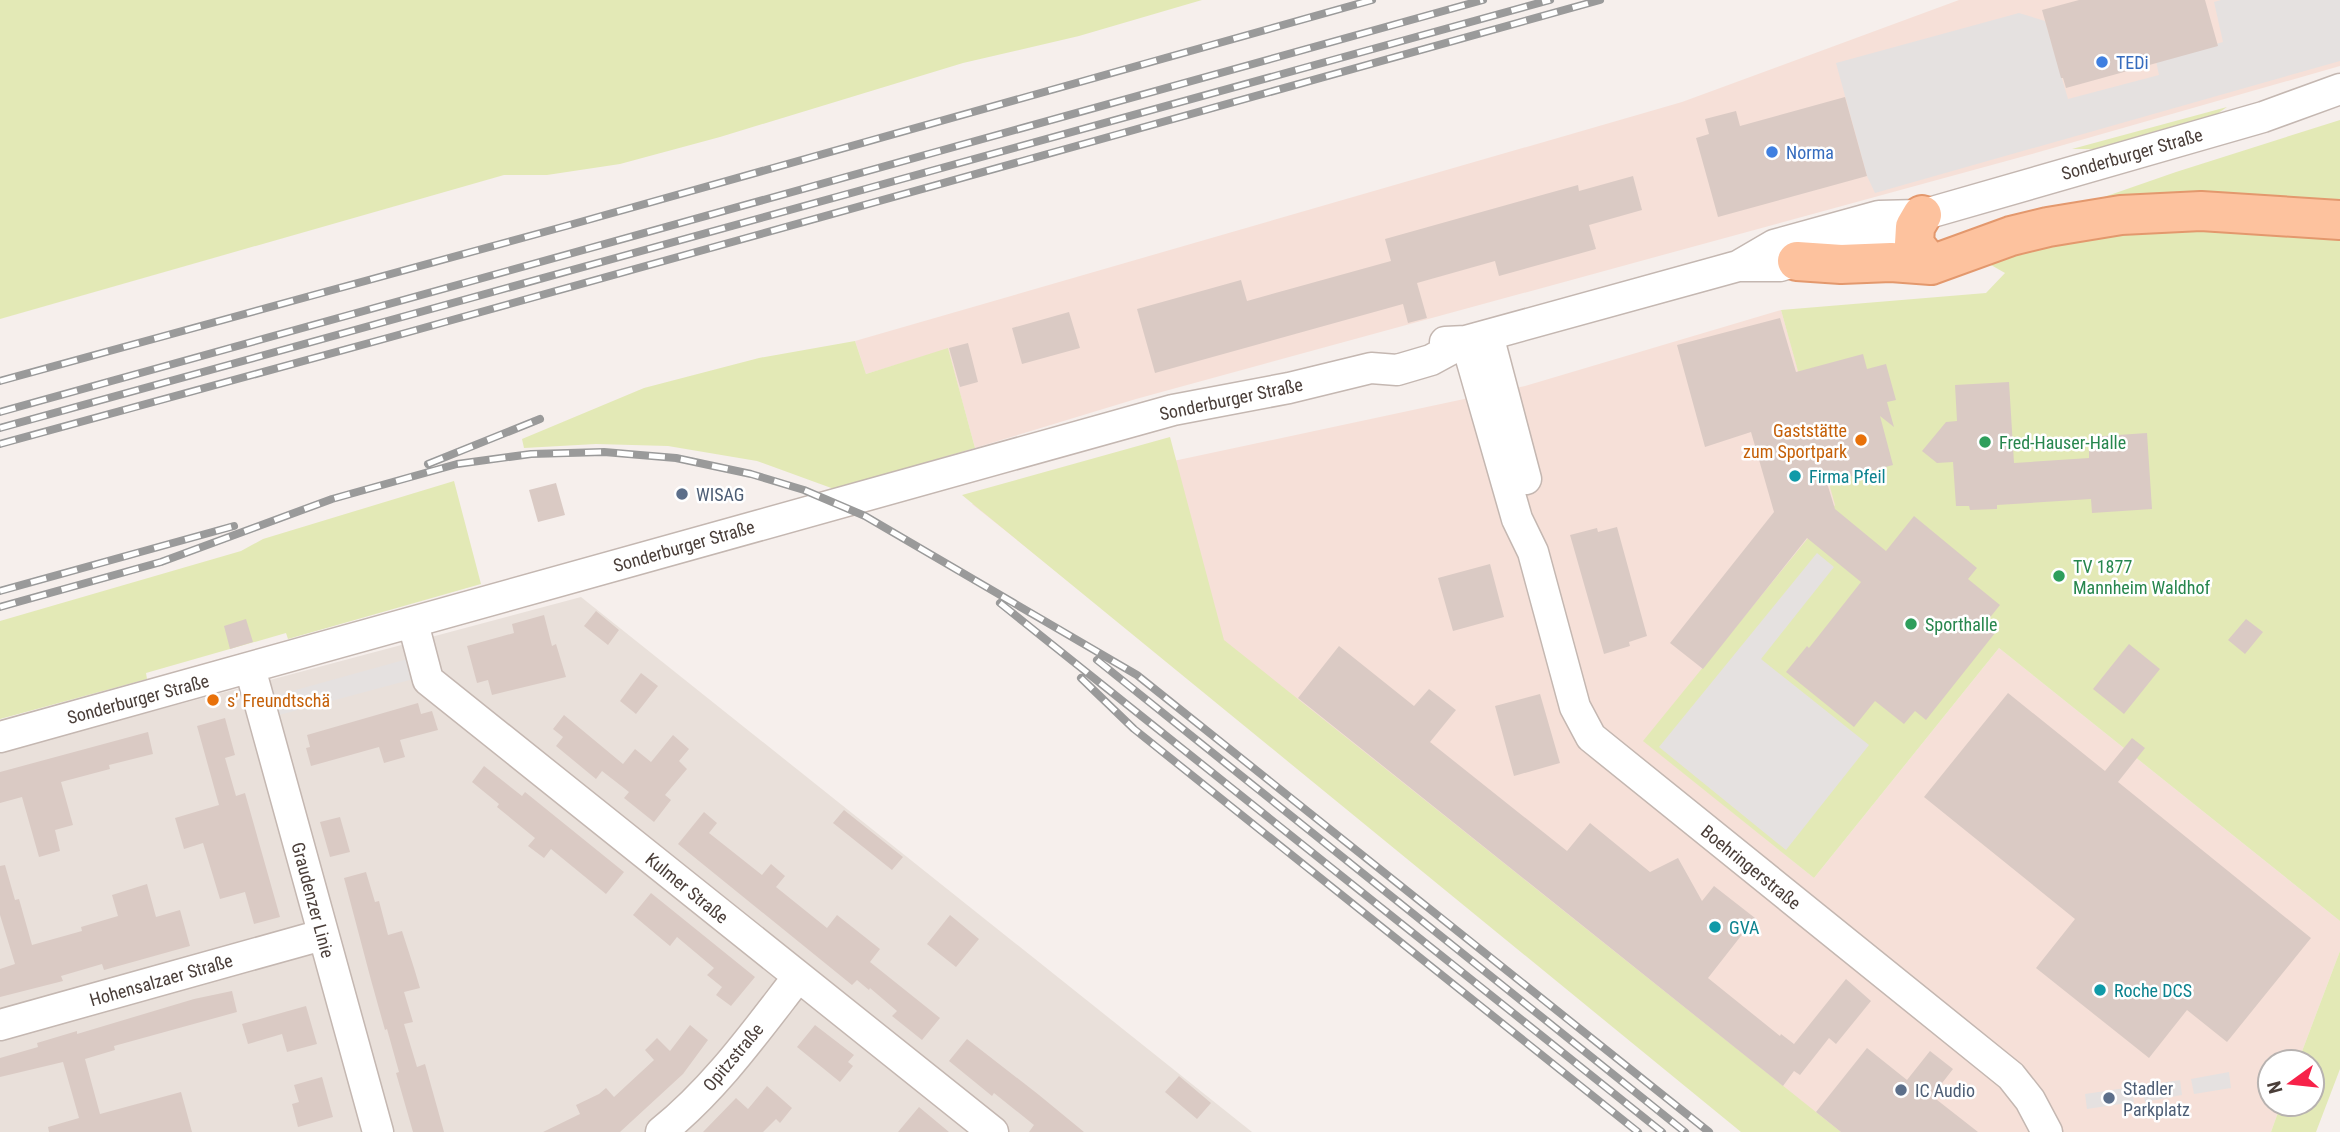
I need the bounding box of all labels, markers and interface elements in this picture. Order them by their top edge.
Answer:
place label: TEDi [2116,52,2149,73]
marker: TEDi [2094,54,2110,70]
street label: Sonderburger Straße [2059,124,2205,184]
place label: Norma [1786,142,1834,163]
marker: Norma [1764,144,1780,160]
street label: Sonderburger Straße [1157,374,1305,424]
place label: Gaststätte zum Sportpark [1743,420,1847,462]
marker: Gaststätte zum Sportpark [1853,432,1869,448]
place label: Fred-Hauser-Halle [1999,432,2126,453]
marker: Fred-Hauser-Halle [1977,434,1993,450]
place label: Firma Pfeil [1809,466,1886,487]
marker: Firma Pfeil [1787,468,1803,484]
place label: WISAG [696,484,744,505]
marker: WISAG [674,486,690,502]
street label: Sonderburger Straße [611,516,757,576]
place label: TV 1877 Mannheim Waldhof [2073,556,2210,598]
marker: TV 1877 Mannheim Waldhof [2051,568,2067,584]
place label: Sporthalle [1925,614,1998,635]
marker: Sporthalle [1903,616,1919,632]
street label: Sonderburger Straße [65,670,211,728]
place label: s' Freundtschä [227,690,330,711]
marker: s' Freundtschä [205,692,221,708]
street label: Boehringerstraße [1697,820,1805,914]
street label: Graudenzer Linie [287,840,339,960]
street label: Kulmer Straße [641,848,733,928]
place label: GVA [1729,917,1760,938]
marker: GVA [1707,919,1723,935]
street label: Hohensalzaer Straße [87,950,235,1010]
place label: Roche DCS [2114,980,2192,1001]
marker: Roche DCS [2092,982,2108,998]
street label: Opitzstraße [699,1019,767,1095]
north arrow [2256,1048,2326,1118]
place label: Stadler Parkplatz [2123,1078,2190,1120]
text: N [2262,1079,2288,1096]
place label: IC Audio [1915,1080,1975,1101]
marker: IC Audio [1893,1082,1909,1098]
marker: Stadler Parkplatz [2101,1090,2117,1106]

